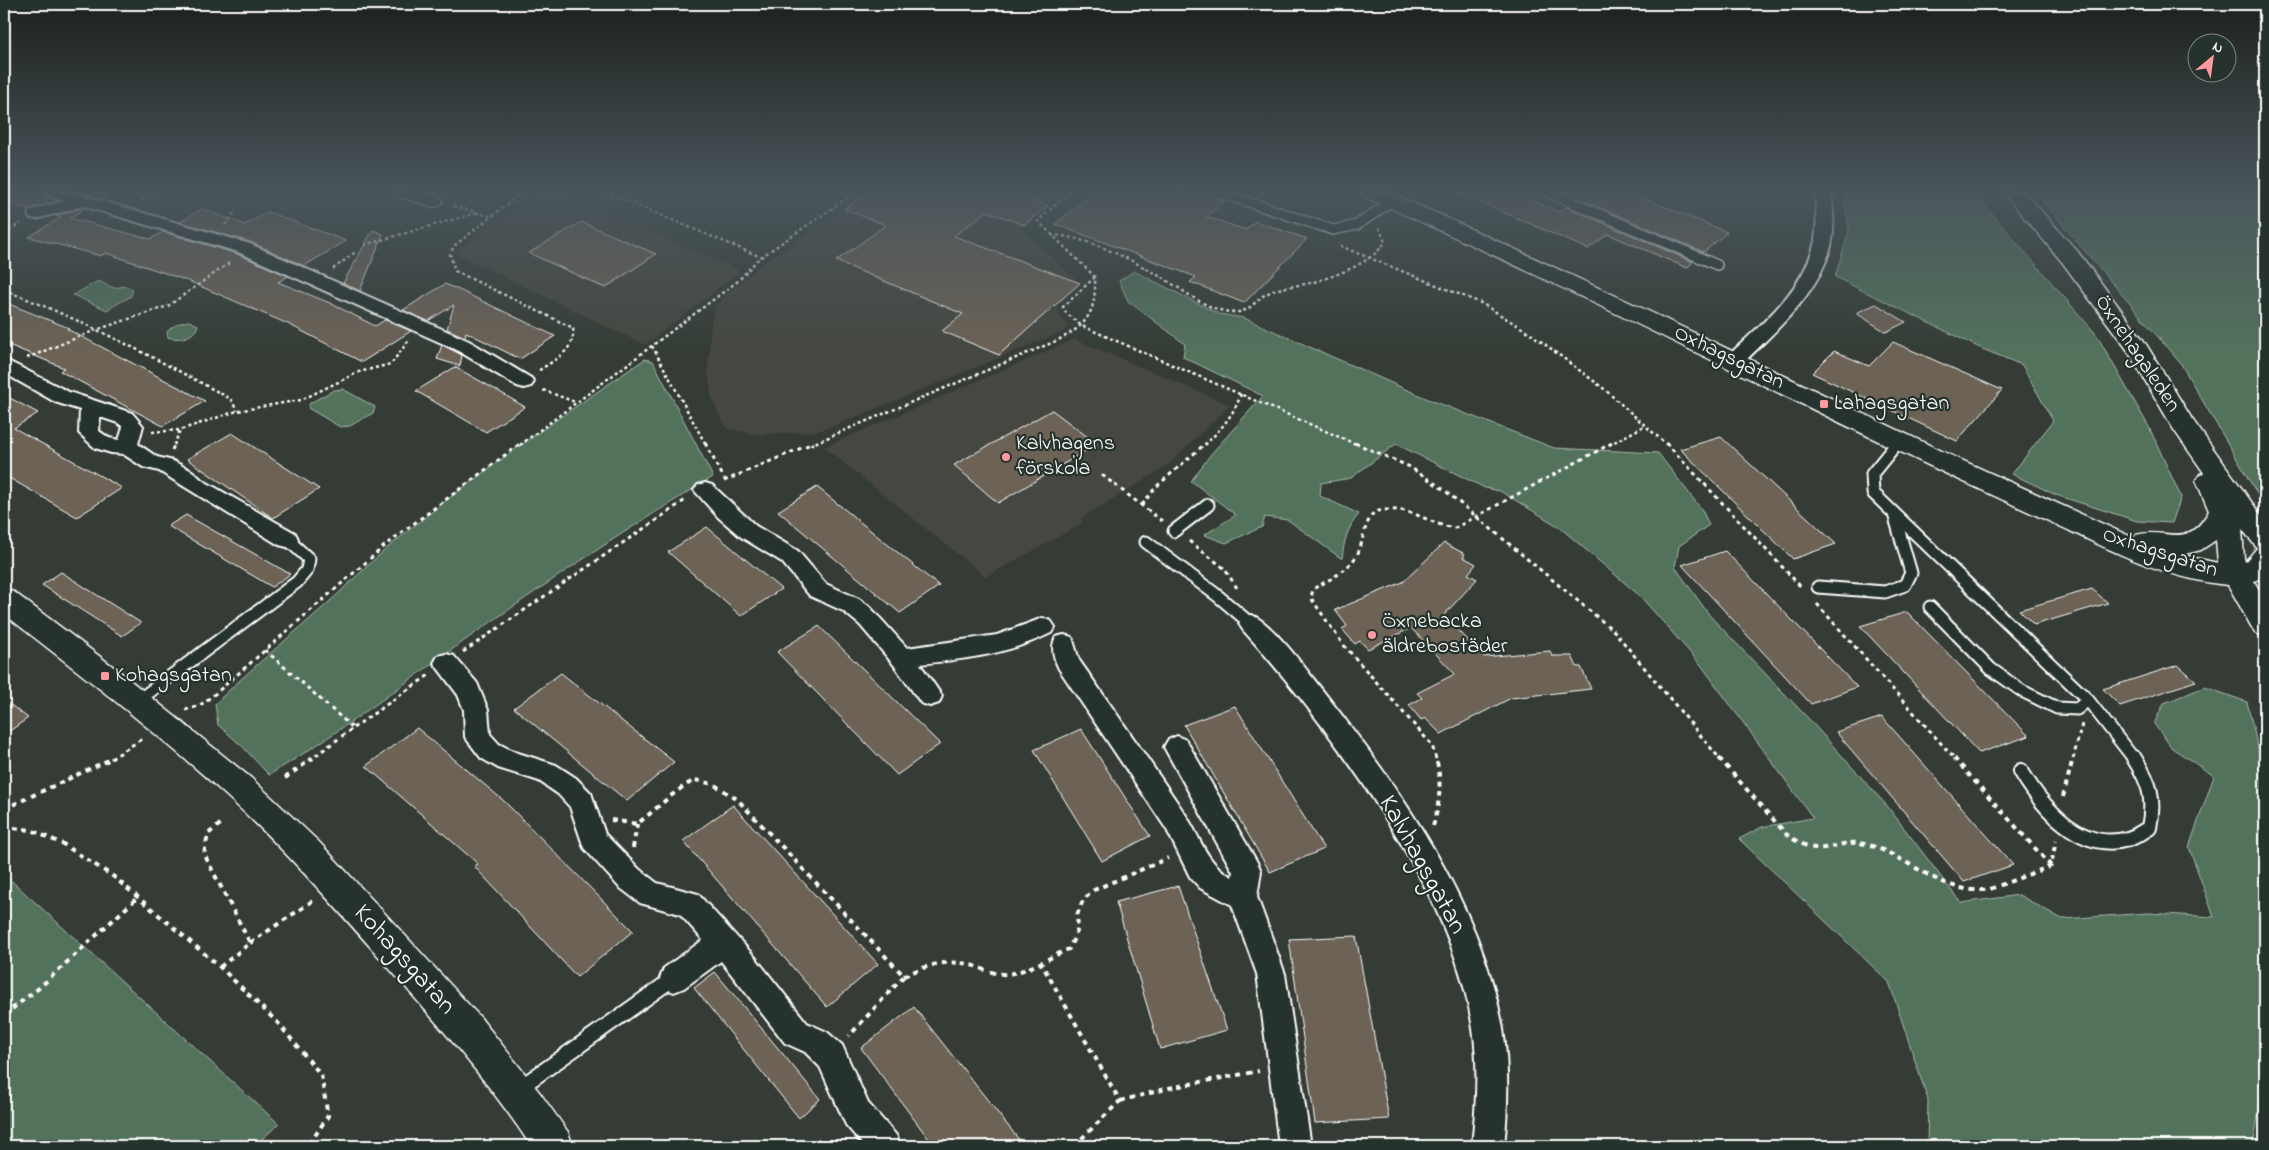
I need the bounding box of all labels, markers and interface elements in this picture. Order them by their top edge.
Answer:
north arrow [2186,32,2236,82]
text: N [2208,36,2227,59]
street label: Öxnehagaleden [2085,289,2188,420]
street label: Oxhagsgatan [1668,317,1790,400]
place label: Lahagsgatan [1834,388,1949,421]
marker: Lahagsgatan [1818,398,1830,410]
place label: Kalvhagens förskola [1016,428,1115,485]
marker: Kalvhagens förskola [1000,451,1012,463]
street label: Oxhagsgatan [2098,519,2222,588]
place label: Öxnebacka äldrebostäder [1382,606,1508,663]
marker: Öxnebacka äldrebostäder [1366,629,1378,641]
place label: Kohagsgatan [115,660,232,693]
marker: Kohagsgatan [99,670,111,682]
street label: Kalvhagsgatan [1368,789,1476,941]
street label: Kohagsgatan [344,896,464,1024]

